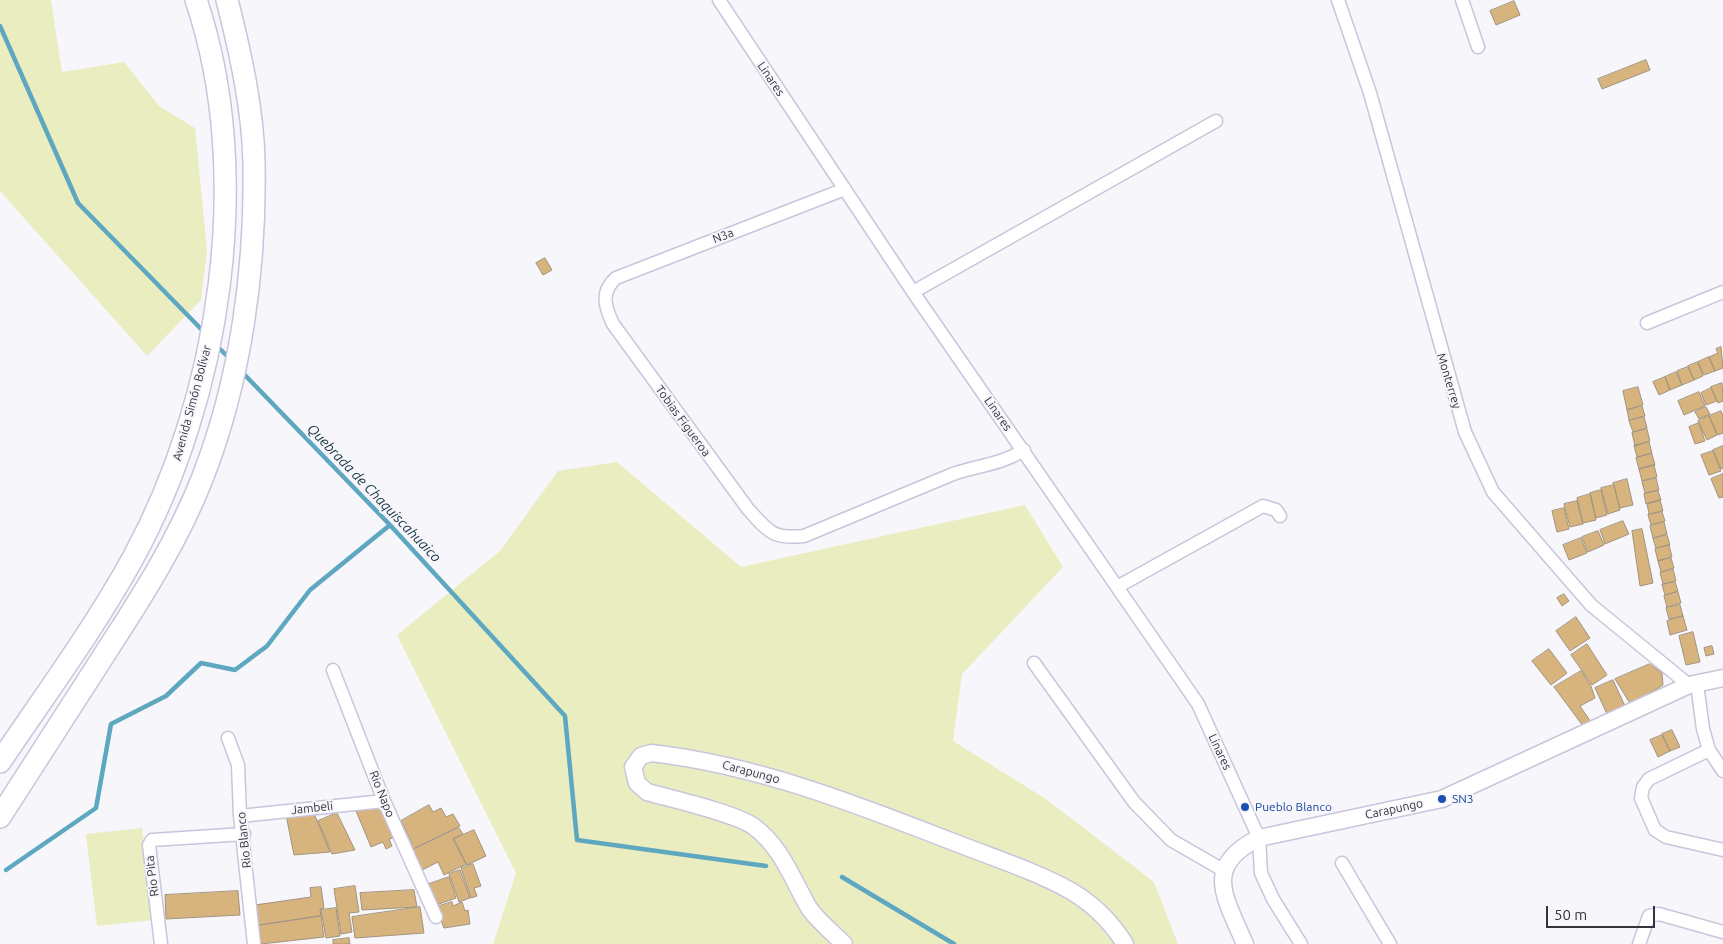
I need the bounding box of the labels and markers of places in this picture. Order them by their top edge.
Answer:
place label: SN3 [1452,792,1474,806]
marker: SN3 [1436,793,1448,805]
place label: Pueblo Blanco [1255,800,1332,814]
marker: Pueblo Blanco [1239,801,1251,813]

